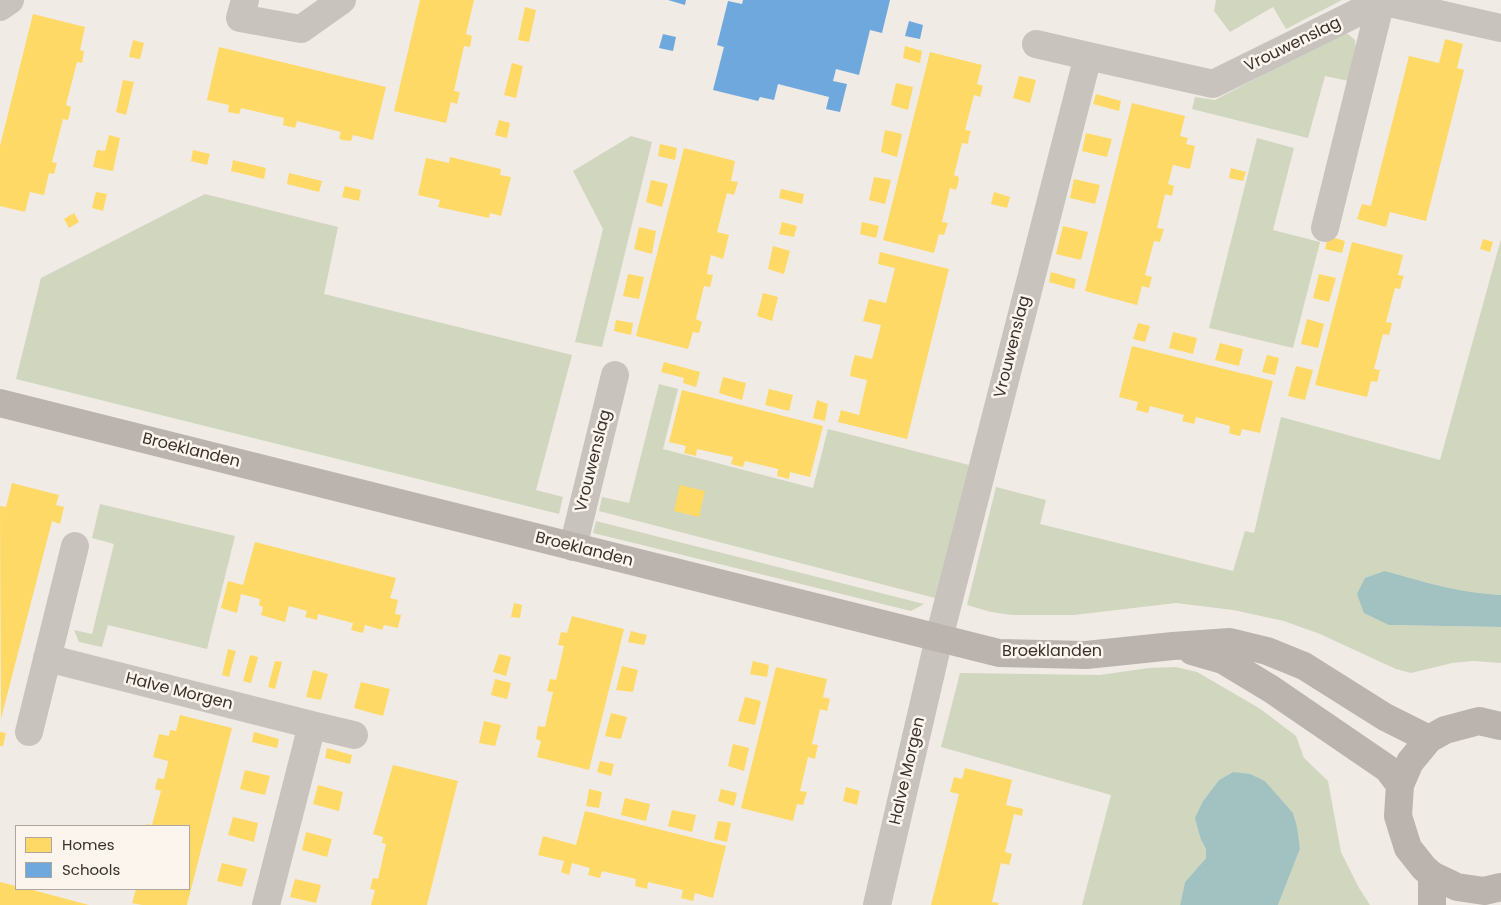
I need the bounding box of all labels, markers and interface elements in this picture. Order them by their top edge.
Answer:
street label: Vrouwenslag [1242,13,1344,77]
street label: Vrouwenslag [991,294,1035,400]
street label: Vrouwenslag [572,408,616,514]
street label: Broeklanden [140,430,242,472]
street label: Broeklanden [533,529,635,571]
street label: Broeklanden [1002,642,1102,662]
street label: Halve Morgen [123,669,235,715]
street label: Halve Morgen [886,715,930,827]
legend [15,825,190,890]
text: Homes [62,834,115,855]
text: Schools [62,859,120,880]

